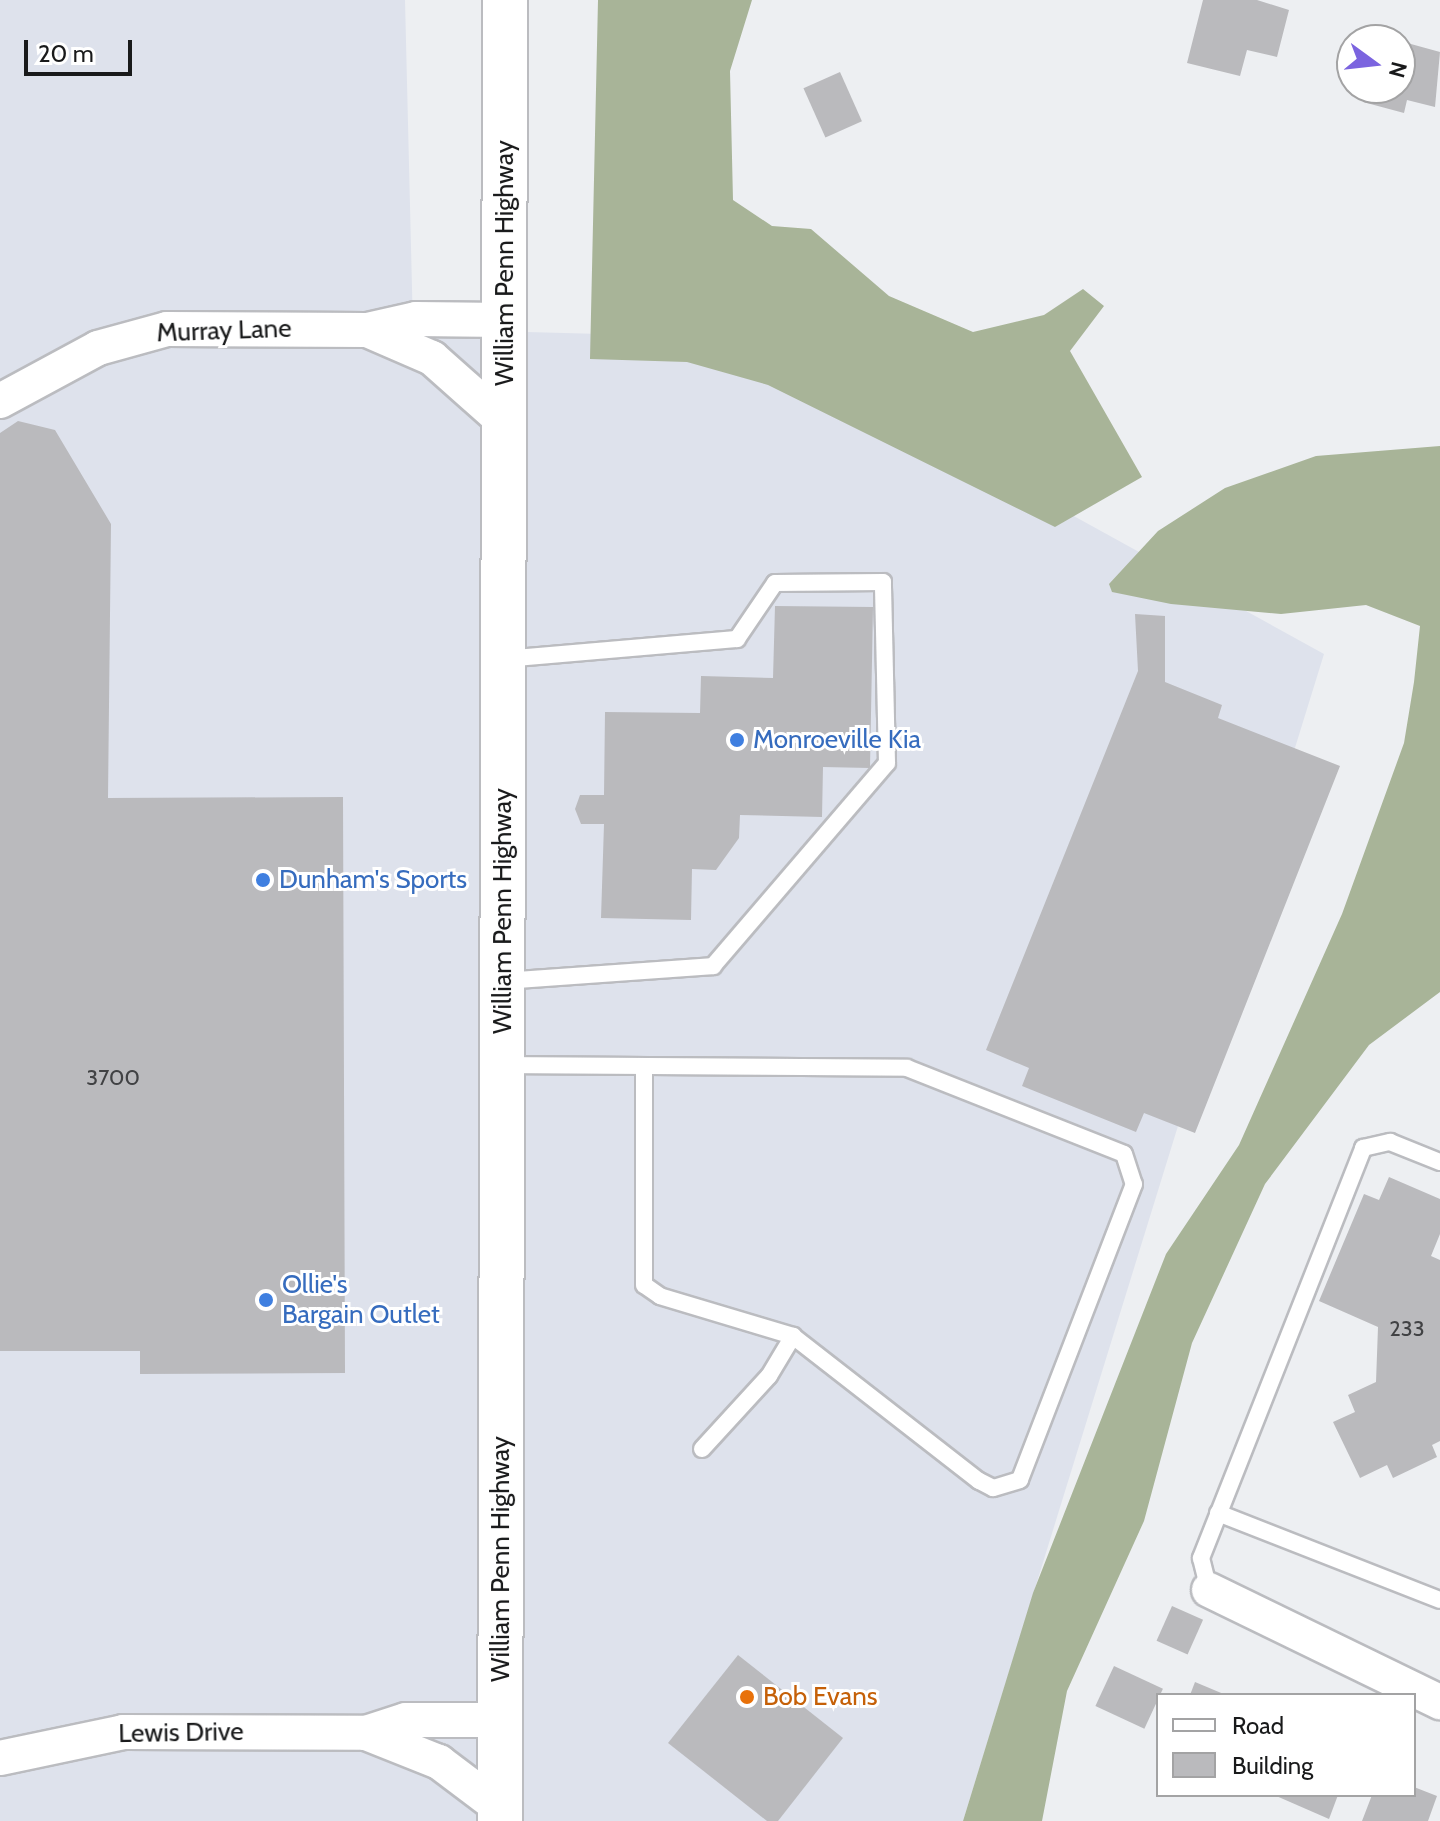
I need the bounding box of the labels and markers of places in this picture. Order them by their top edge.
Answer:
place label: Monroeville Kia [753,724,921,756]
marker: Monroeville Kia [728,731,746,749]
place label: Dunham's Sports [279,864,467,896]
marker: Dunham's Sports [254,871,272,889]
place label: Ollie's Bargain Outlet [282,1269,440,1330]
marker: Ollie's Bargain Outlet [257,1291,275,1309]
place label: Bob Evans [763,1681,878,1713]
marker: Bob Evans [738,1688,756,1706]

